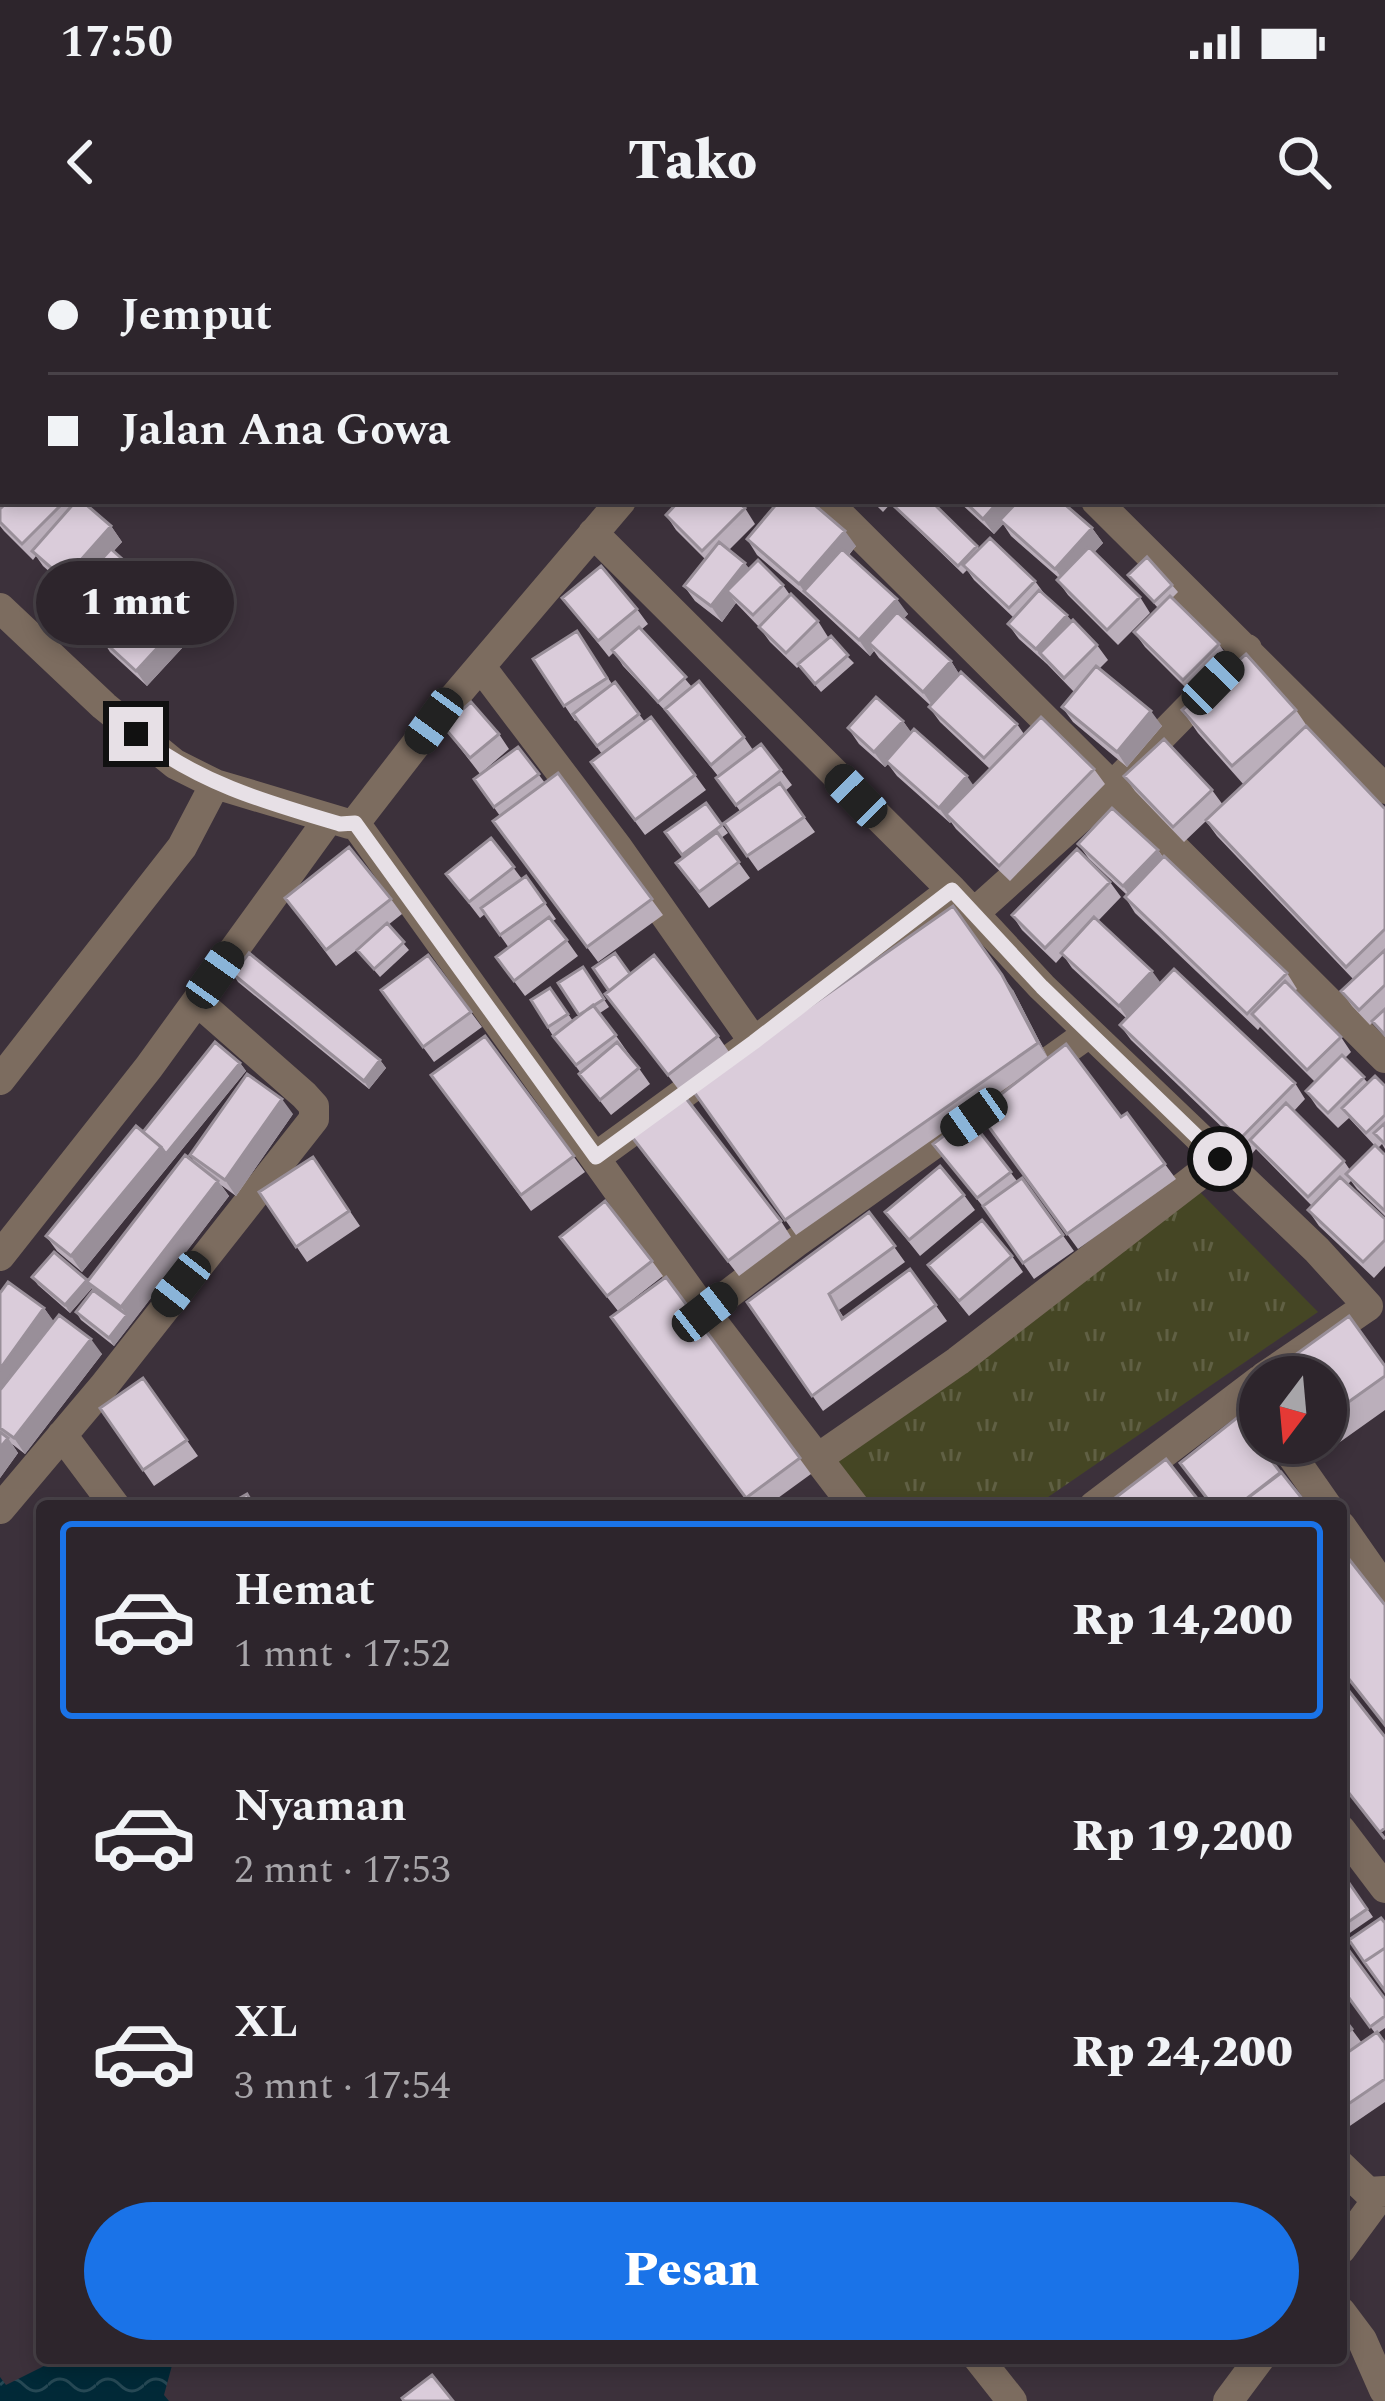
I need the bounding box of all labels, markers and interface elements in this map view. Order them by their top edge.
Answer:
text: 17:50 [60,8,173,77]
text: Tako [628,121,757,203]
icon: back [48,129,114,195]
icon: search [1271,129,1337,195]
text: Jemput [120,281,272,350]
text: Jalan Ana Gowa [120,396,451,465]
callout: 1 mnt [37,560,235,644]
text: 1 mnt [80,573,190,632]
car [1175,645,1251,721]
car [398,681,470,761]
route end [109,707,163,761]
car [818,758,894,834]
car [180,935,250,1015]
car [934,1082,1014,1152]
route start [1193,1132,1247,1186]
car [145,1245,217,1323]
car [666,1276,744,1348]
north arrow [1239,1356,1347,1464]
map controls [1239,1356,1347,1464]
text: Hemat [234,1556,375,1625]
icon: car [90,1566,198,1674]
text: Rp 14,200 [1072,1586,1293,1655]
text: 1 mnt · 17:52 [234,1625,450,1684]
text: Nyaman [234,1772,407,1841]
icon: car [90,1782,198,1890]
text: Rp 19,200 [1072,1802,1293,1871]
text: 2 mnt · 17:53 [234,1841,450,1900]
text: XL [234,1988,298,2057]
icon: car [90,1998,198,2106]
text: Rp 24,200 [1072,2018,1293,2087]
text: 3 mnt · 17:54 [234,2057,450,2116]
button: Pesan [84,2202,1299,2340]

